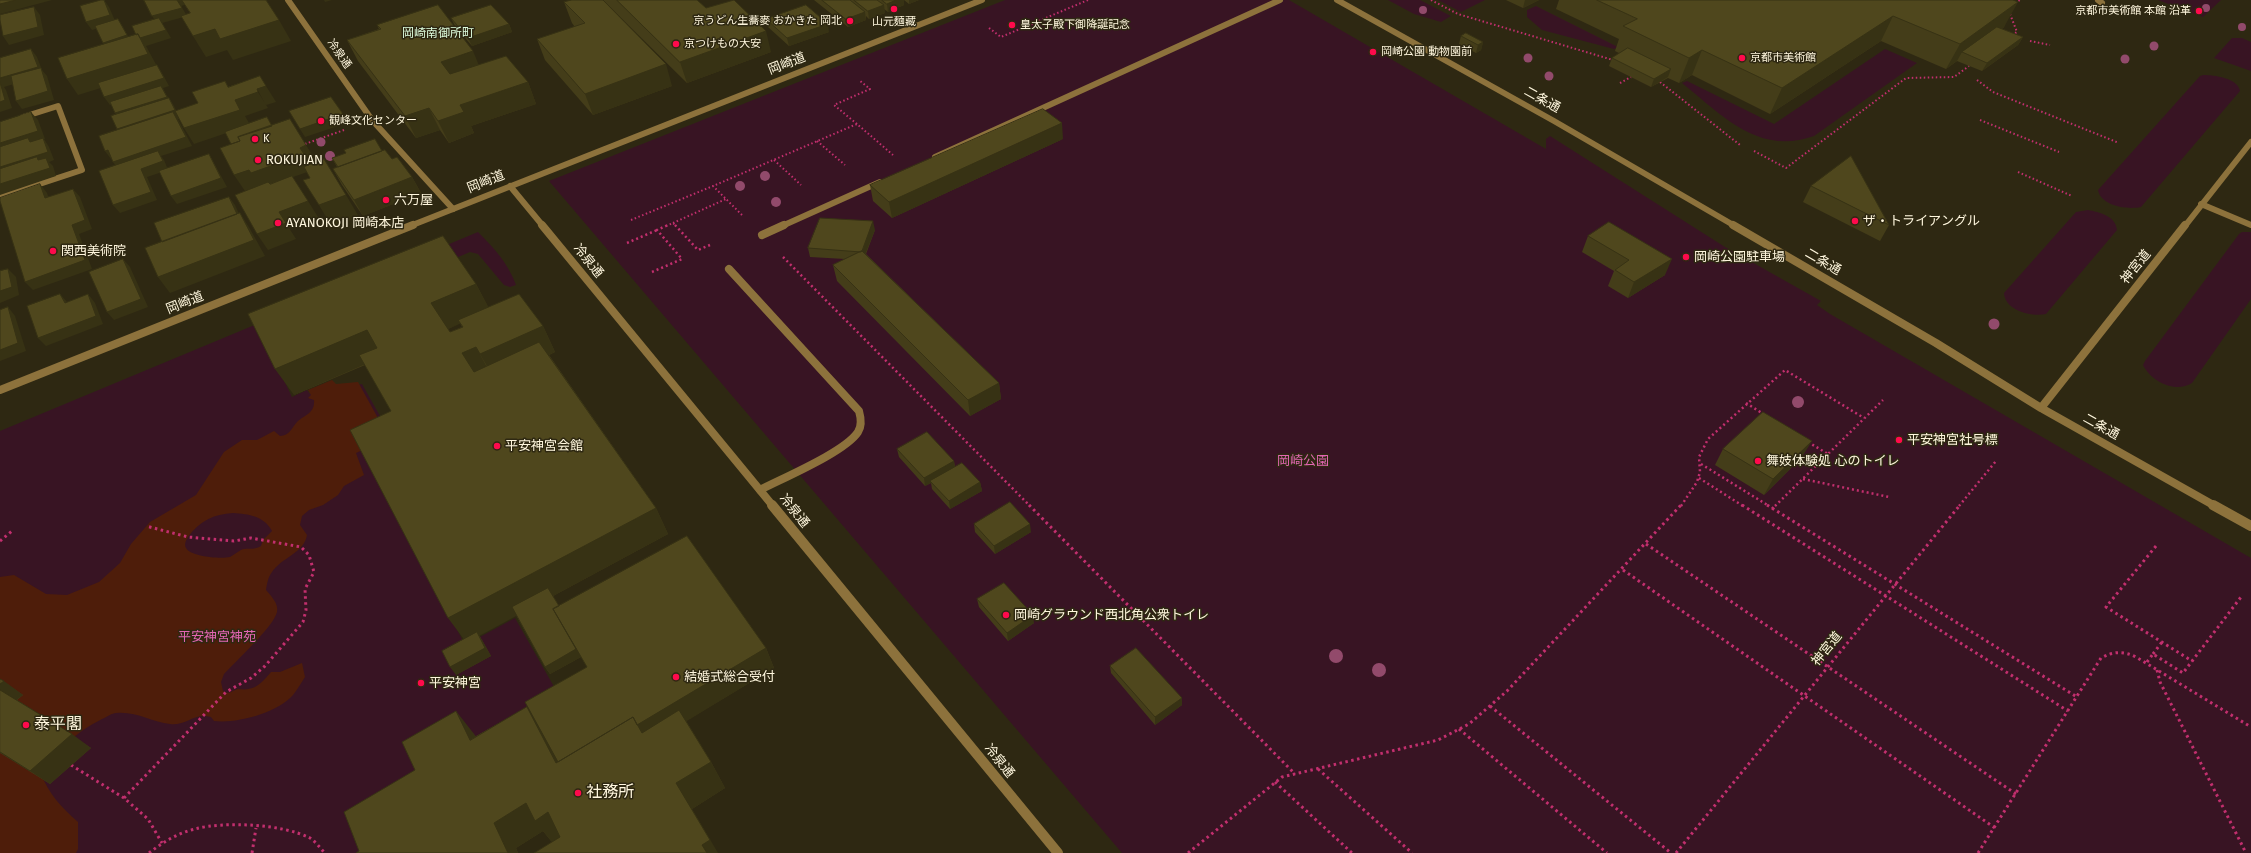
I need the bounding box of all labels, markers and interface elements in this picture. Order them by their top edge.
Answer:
marker: 山元麵藏 [889,4,899,14]
place label: 京都市美術館 本館 沿革 [2075,4,2191,18]
marker: 京都市美術館 本館 沿革 [2194,6,2204,16]
place label: 京うどん生蕎麥 おかきた 岡北 [693,14,842,28]
place label: 山元麵藏 [872,15,916,29]
marker: 京うどん生蕎麥 おかきた 岡北 [845,16,855,26]
place label: 皇太子殿下御降誕記念 [1020,18,1130,32]
marker: 皇太子殿下御降誕記念 [1007,20,1017,30]
district label: 岡崎南御所町 [402,27,474,41]
street label: 冷泉通 [324,37,354,71]
place label: 京つけもの大安 [684,37,761,51]
marker: 京つけもの大安 [671,39,681,49]
place label: 岡崎公園 動物園前 [1381,45,1472,59]
marker: 岡崎公園 動物園前 [1368,47,1378,57]
street label: 岡崎道 [766,50,808,78]
place label: 京都市美術館 [1750,51,1816,65]
marker: 京都市美術館 [1737,53,1747,63]
street label: 二条通 [1521,84,1563,116]
place label: 観峰文化センター [329,114,417,128]
marker: 観峰文化センター [316,116,326,126]
place label: K [263,132,269,146]
marker: K [250,134,260,144]
place label: ROKUJIAN [266,152,323,168]
marker: ROKUJIAN [253,155,263,165]
street label: 岡崎道 [465,167,507,197]
place label: 六万屋 [394,192,433,208]
marker: 六万屋 [381,195,391,205]
place label: ザ・トライアングル [1863,213,1980,229]
place label: AYANOKOJI 岡崎本店 [286,215,404,231]
marker: ザ・トライアングル [1850,216,1860,226]
marker: AYANOKOJI 岡崎本店 [273,218,283,228]
street label: 冷泉通 [570,241,606,281]
place label: 関西美術院 [61,243,126,259]
street label: 二条通 [1802,245,1844,279]
marker: 関西美術院 [48,246,58,256]
street label: 神宮道 [2118,247,2154,287]
place label: 岡崎公園駐車場 [1694,249,1785,265]
marker: 岡崎公園駐車場 [1681,252,1691,262]
street label: 岡崎道 [164,288,206,318]
street label: 二条通 [2080,411,2122,443]
place label: 平安神宮社号標 [1907,432,1998,448]
marker: 平安神宮社号標 [1894,435,1904,445]
place label: 平安神宮会館 [505,438,583,454]
marker: 平安神宮会館 [492,441,502,451]
park label: 岡崎公園 [1277,453,1329,469]
place label: 舞妓体験処 心のトイレ [1766,453,1899,469]
marker: 舞妓体験処 心のトイレ [1753,456,1763,466]
street label: 冷泉通 [776,491,812,531]
place label: 岡崎グラウンド西北角公衆トイレ [1014,607,1209,623]
marker: 岡崎グラウンド西北角公衆トイレ [1001,610,1011,620]
park label: 平安神宮神苑 [178,629,256,645]
street label: 神宮道 [1809,629,1845,669]
place label: 結婚式総合受付 [684,669,775,685]
marker: 結婚式総合受付 [671,672,681,682]
place label: 平安神宮 [429,675,481,691]
marker: 平安神宮 [416,678,426,688]
place label: 泰平閣 [34,715,82,735]
marker: 泰平閣 [21,720,31,730]
street label: 冷泉通 [981,741,1017,781]
place label: 社務所 [586,783,634,803]
marker: 社務所 [573,788,583,798]

